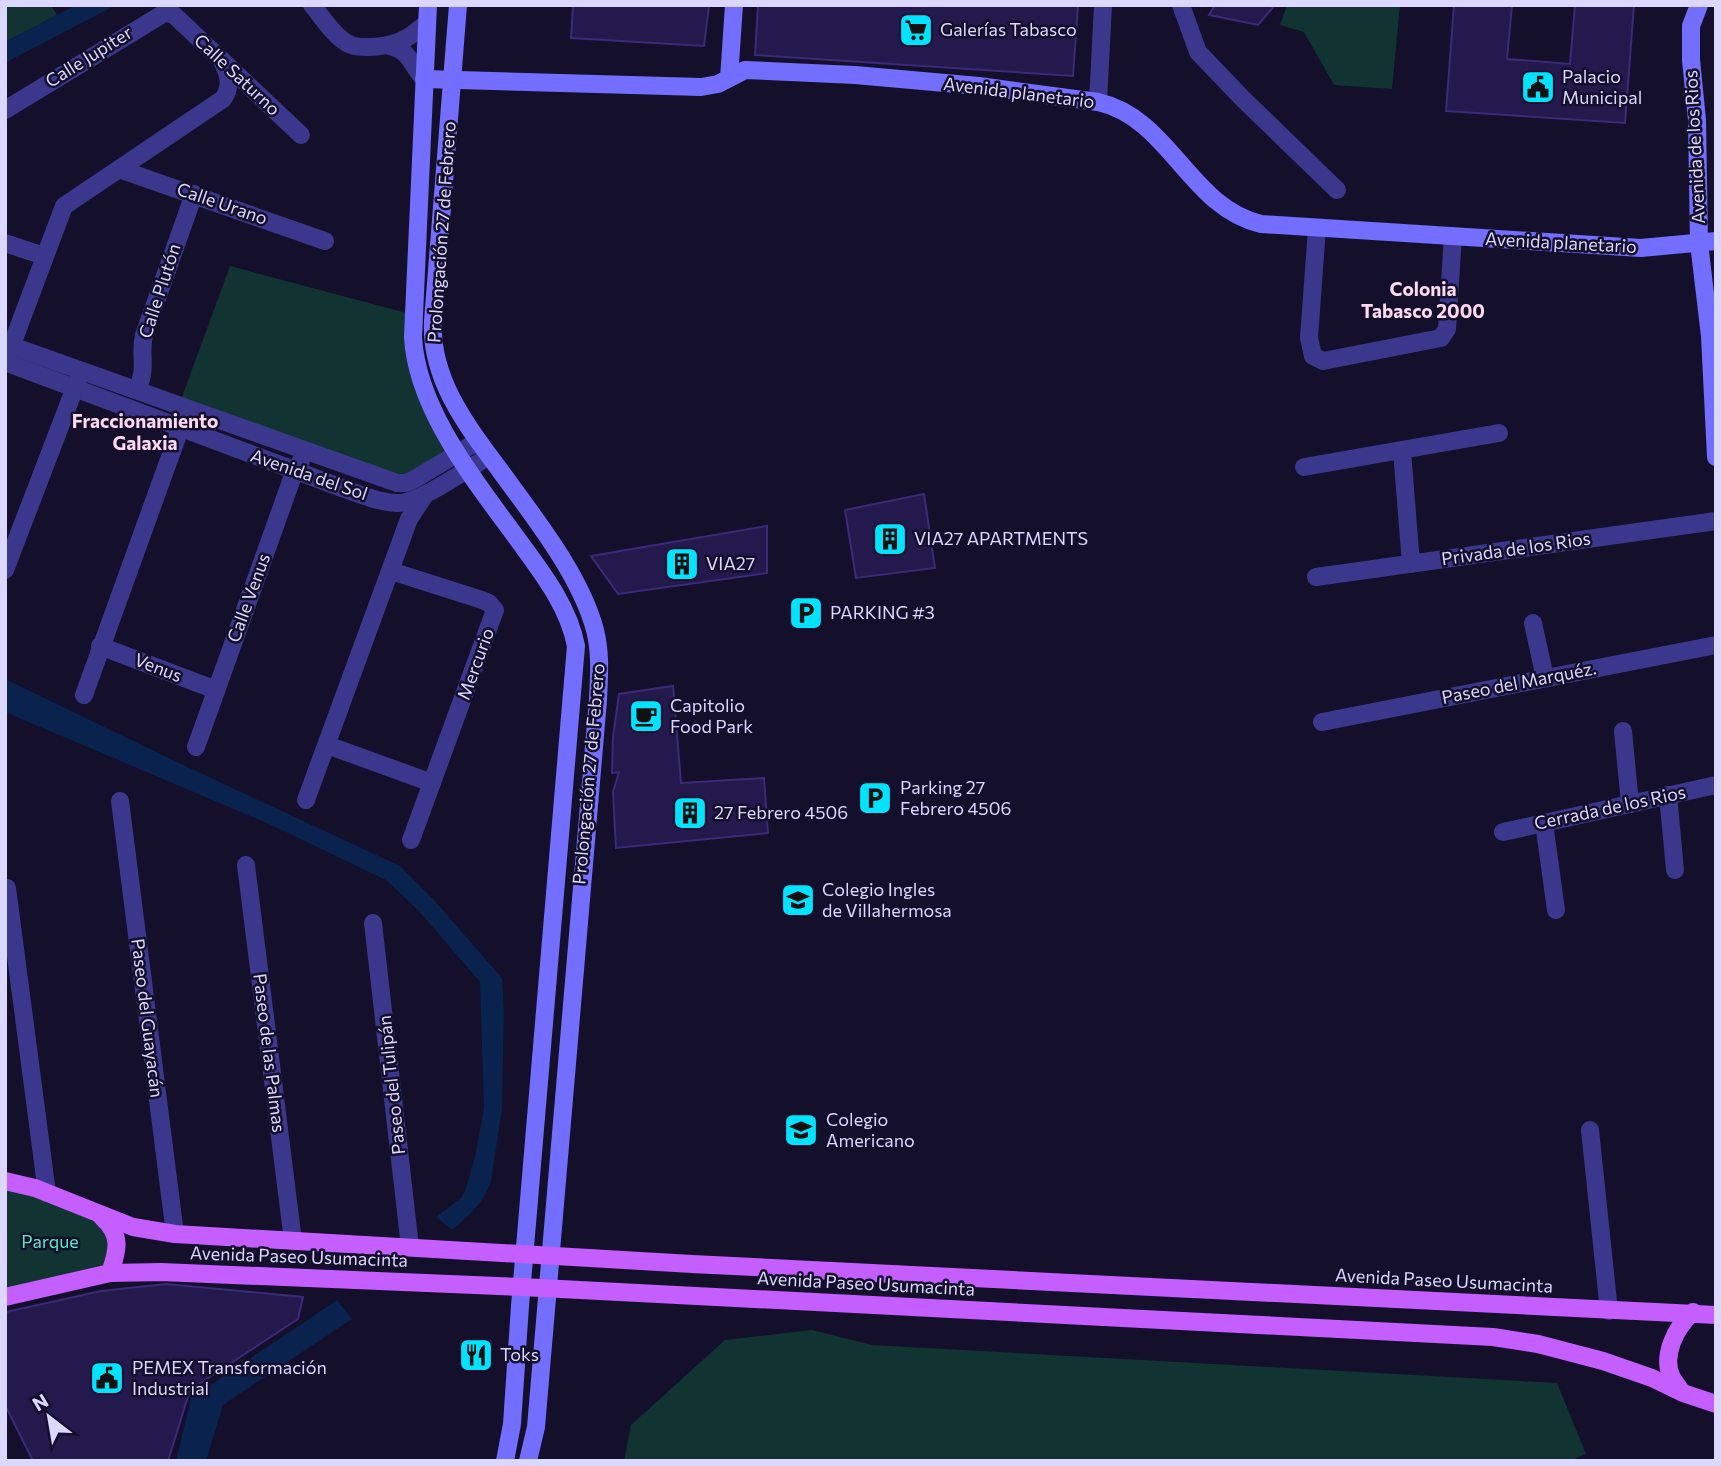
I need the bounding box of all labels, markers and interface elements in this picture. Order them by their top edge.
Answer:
supermarket icon: Galerías Tabasco [897,11,935,49]
place label: Galerías Tabasco [940,18,1077,40]
street label: Calle Jupiter [41,21,136,92]
street label: Calle Saturno [190,29,285,120]
place label: Palacio Municipal [1562,65,1642,108]
public building icon: Palacio Municipal [1519,68,1557,106]
street label: Avenida de los Rios [1679,70,1709,224]
street label: Avenida planetario [942,72,1096,112]
street label: Prolongación 27 de Febrero [422,120,460,343]
street label: Calle Urano [174,177,271,229]
street label: Avenida planetario [1485,227,1638,257]
street label: Calle Plutón [133,241,185,341]
district label: Colonia Tabasco 2000 [1361,277,1485,322]
district label: Fraccionamiento Galaxia [72,409,218,454]
street label: Avenida del Sol [248,444,371,504]
building icon: VIA27 APARTMENTS [871,520,909,558]
place label: VIA27 APARTMENTS [914,527,1088,549]
street label: Privada de los Rios [1440,527,1592,569]
building icon: VIA27 [663,545,701,583]
street label: Calle Venus [222,550,274,645]
place label: VIA27 [706,552,755,574]
parking icon: PARKING #3 [787,594,825,632]
place label: PARKING #3 [830,601,935,623]
street label: Mercurio [452,625,498,703]
street label: Venus [131,648,185,686]
street label: Paseo del Marquéz. [1440,656,1598,708]
street label: Prolongación 27 de Febrero [567,662,609,885]
place label: Capitolio Food Park [670,694,753,737]
cafe icon: Capitolio Food Park [627,697,665,735]
place label: Parking 27 Febrero 4506 [900,776,1011,819]
parking icon: Parking 27 Febrero 4506 [856,779,894,817]
street label: Cerrada de los Rios [1532,780,1688,834]
building icon: 27 Febrero 4506 [671,794,709,832]
place label: 27 Febrero 4506 [714,801,848,823]
place label: Colegio Ingles de Villahermosa [822,878,952,921]
school or university icon: Colegio Ingles de Villahermosa [779,881,817,919]
street label: Paseo del Guayacán [127,937,169,1099]
street label: Paseo de las Palmas [249,972,291,1134]
street label: Paseo del Tulipán [373,1014,409,1156]
place label: Colegio Americano [826,1108,915,1151]
school or university icon: Colegio Americano [782,1111,820,1149]
park label: Parque [21,1230,79,1252]
street label: Avenida Paseo Usumacinta [190,1241,408,1271]
street label: Avenida Paseo Usumacinta [1335,1263,1554,1297]
street label: Avenida Paseo Usumacinta [757,1266,976,1300]
restaurant icon: Toks [457,1336,495,1374]
place label: Toks [500,1343,539,1365]
place label: PEMEX Transformación Industrial [132,1356,327,1399]
public building icon: PEMEX Transformación Industrial [88,1359,126,1397]
north arrow [14,1382,84,1452]
text: N [28,1388,52,1416]

